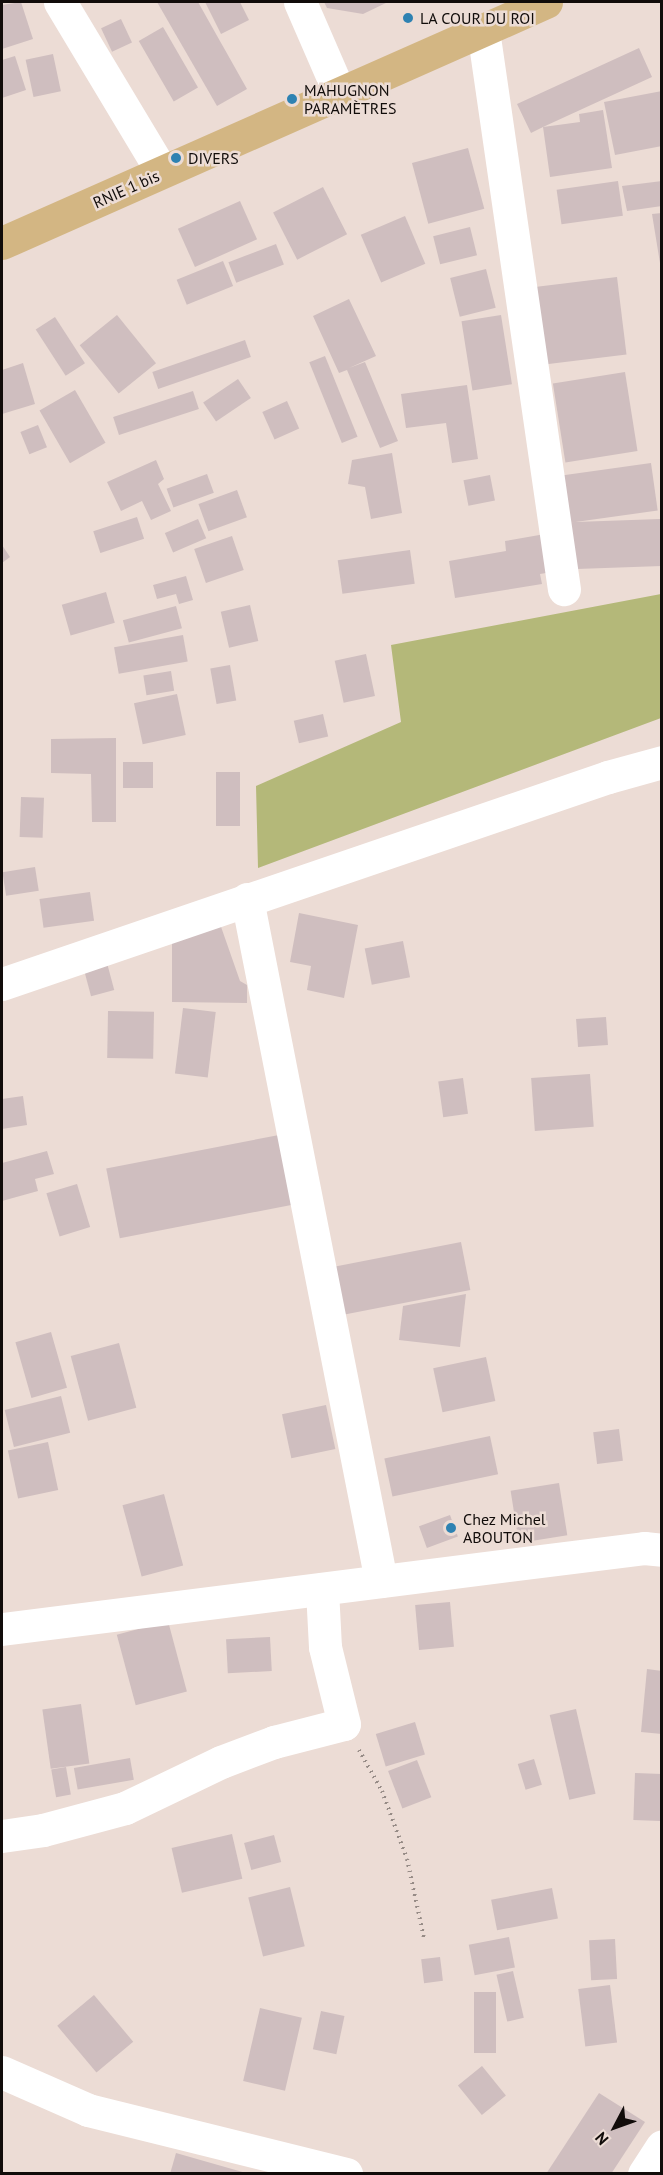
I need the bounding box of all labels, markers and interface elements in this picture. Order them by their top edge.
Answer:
place label: LA COUR DU ROI [420,8,535,28]
marker: LA COUR DU ROI [401,11,415,25]
place label: MAHUGNON PARAMÈTRES [304,80,396,118]
marker: MAHUGNON PARAMÈTRES [285,92,299,106]
place label: DIVERS [188,148,239,168]
marker: DIVERS [169,151,183,165]
street label: RNIE 1 bis [90,166,162,212]
place label: Chez Michel ABOUTON [463,1509,546,1547]
marker: Chez Michel ABOUTON [444,1521,458,1535]
north arrow [585,2097,645,2157]
text: N [590,2128,612,2149]

